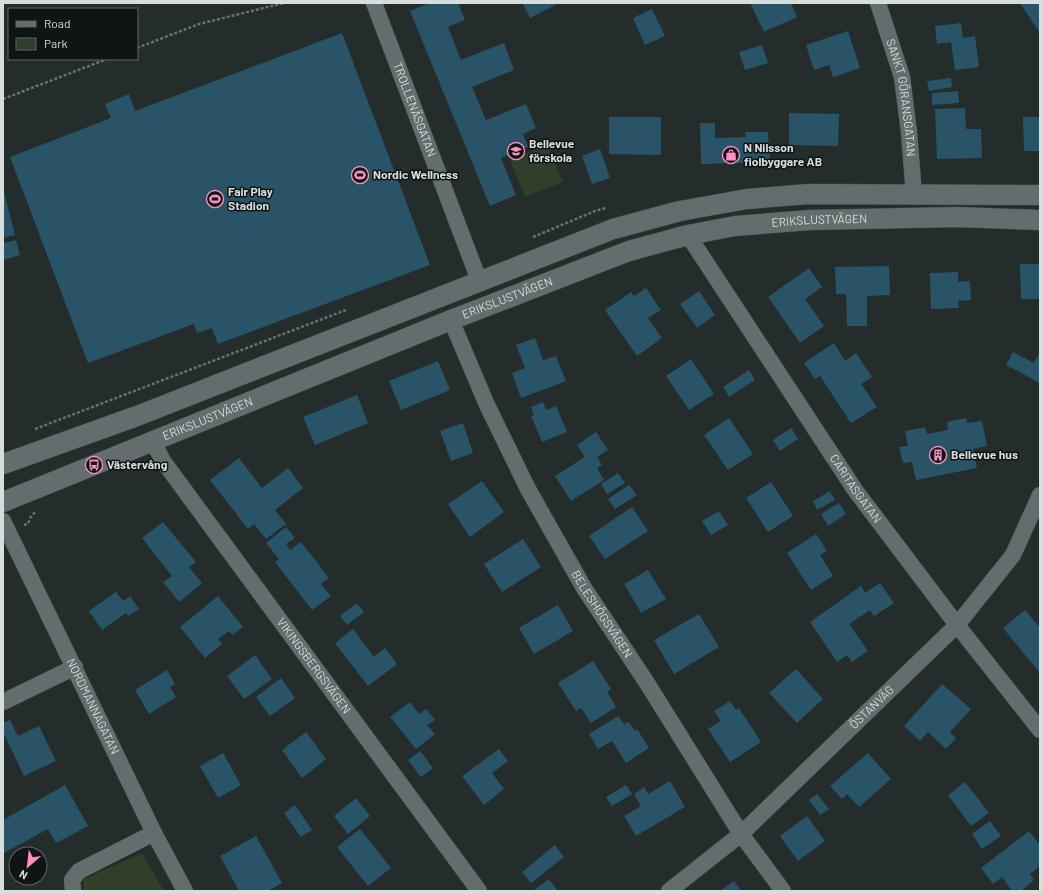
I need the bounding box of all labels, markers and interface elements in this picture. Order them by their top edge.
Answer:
legend [8,8,138,60]
text: Road [44,16,71,30]
text: Park [44,36,68,50]
street label: SANKT GÖRANSGATAN [884,37,919,157]
street label: TROLLENÄSGATAN [391,60,440,159]
place label: Bellevue förskola [529,136,575,164]
place label: N Nilsson fiolbyggare AB [744,140,822,168]
school or university icon: Bellevue förskola [506,141,526,161]
shop icon: N Nilsson fiolbyggare AB [721,145,741,165]
sports icon: Nordic Wellness [350,165,370,185]
place label: Nordic Wellness [373,167,458,181]
place label: Fair Play Stadion [228,184,273,212]
sports icon: Fair Play Stadion [205,189,225,209]
street label: ERIKSLUSTVÄGEN [771,211,867,229]
street label: ERIKSLUSTVÄGEN [460,273,554,321]
street label: ERIKSLUSTVÄGEN [160,393,254,442]
building icon: Bellevue hus [928,445,948,465]
place label: Bellevue hus [951,447,1018,461]
street label: CARITASGATAN [827,451,885,525]
bus stop icon: Västervång [84,455,104,475]
place label: Västervång [107,457,168,471]
street label: BELESHÖGSVÄGEN [569,567,636,660]
street label: VIKINGSBERGSVÄGEN [275,615,354,716]
street label: NORDMANNAGATAN [64,656,123,756]
street label: ÖSTANVÄG [846,682,896,731]
north arrow [8,846,48,886]
text: N [17,868,29,883]

